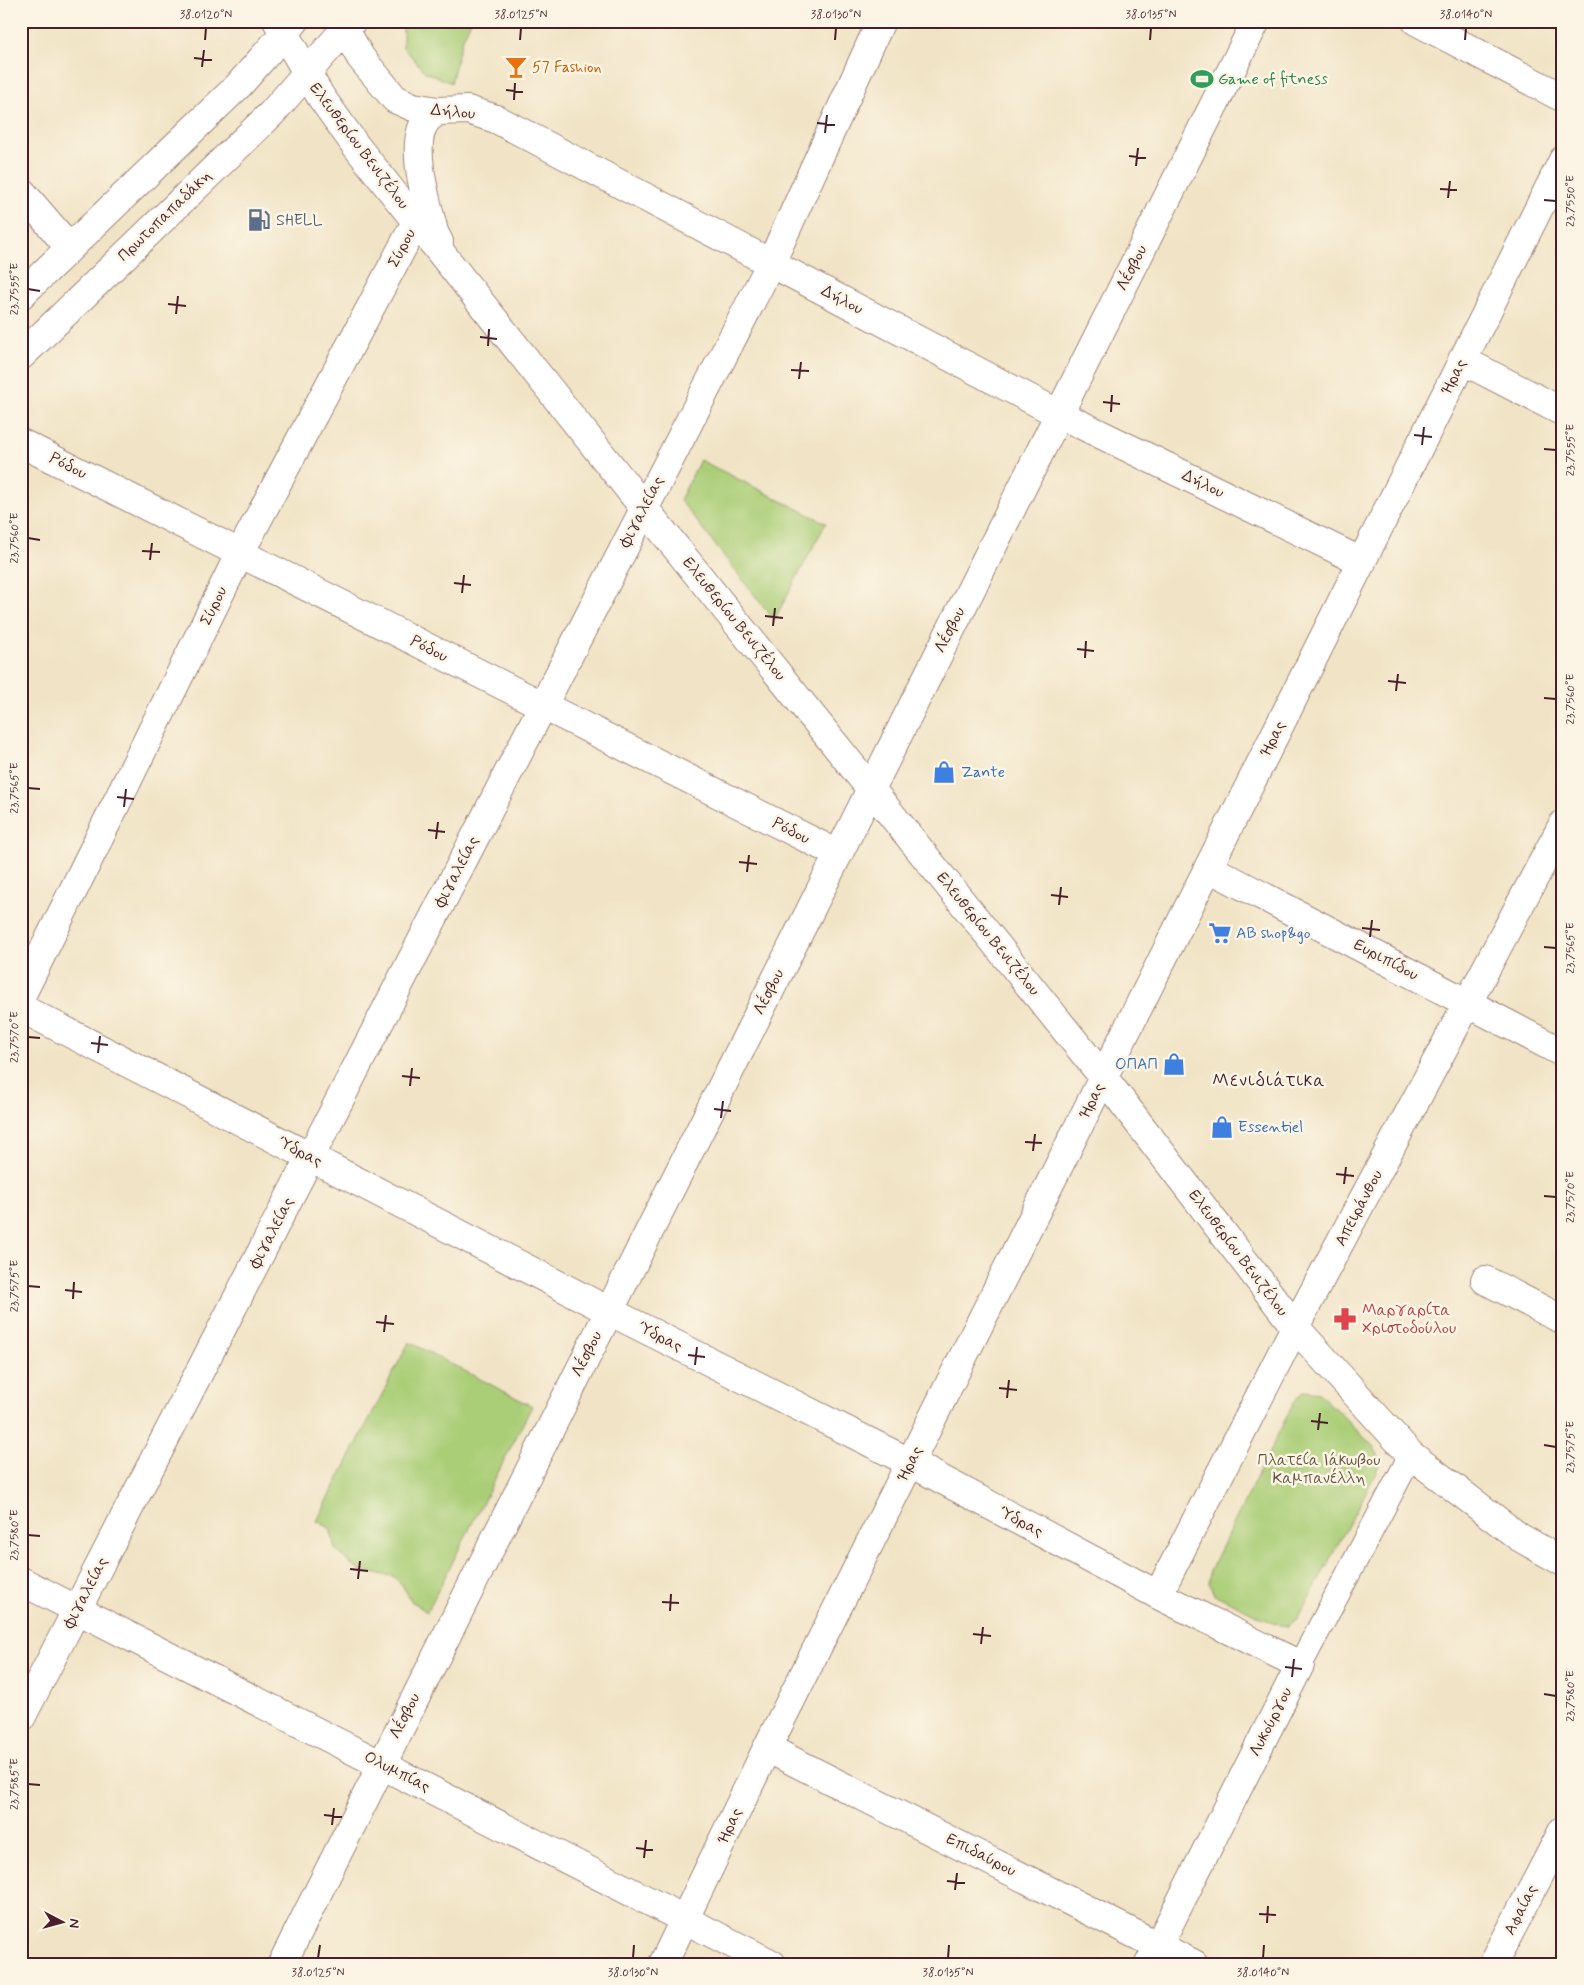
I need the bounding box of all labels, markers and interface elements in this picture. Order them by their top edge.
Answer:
text: 38.0120°N [180,7,232,23]
text: 38.0125°N [494,7,548,23]
text: 38.0130°N [811,7,861,23]
text: 38.0135°N [1126,7,1176,23]
text: 38.0140°N [1440,7,1492,23]
bar icon: 57 Fashion [503,54,529,80]
place label: 57 Fashion [532,57,602,78]
sports icon: Game of fitness [1189,66,1215,92]
place label: Game of fitness [1218,69,1328,90]
street label: Ελευθερίου Βενιζέλου [304,78,414,214]
street label: Δήλου [430,99,476,125]
street label: Πρωτοπαπαδάκη [113,166,217,266]
text: 23.7550°E [1563,175,1579,227]
fuel station icon: SHELL [246,207,272,233]
place label: SHELL [276,210,323,231]
street label: Σύρου [383,225,421,271]
street label: Λέσβου [1111,241,1152,294]
text: 23.7555°E [7,263,23,315]
street label: Δήλου [817,280,867,320]
street label: Ήρας [1436,355,1472,399]
text: 23.7555°E [1563,424,1579,476]
street label: Ρόδου [46,448,90,484]
street label: Δήλου [1178,465,1228,503]
street label: Φιγαλείας [615,473,669,552]
text: 23.7560°E [7,513,23,563]
street label: Ελευθερίου Βενιζέλου [678,552,791,685]
street label: Σύρου [196,583,232,629]
street label: Λέσβου [929,603,970,656]
street label: Ρόδου [407,631,451,667]
text: 23.7560°E [1563,674,1579,724]
street label: Ήρας [1255,717,1291,761]
shop icon: Zante [931,759,957,785]
text: 23.7565°E [7,762,23,814]
place label: Zante [961,762,1005,783]
street label: Ρόδου [769,813,813,849]
street label: Φιγαλείας [430,833,484,912]
street label: Ελευθερίου Βενιζέλου [932,867,1045,1000]
supermarket icon: AB shop&go [1207,920,1233,946]
text: 23.7565°E [1563,922,1579,974]
place label: AB shop&go [1236,923,1311,944]
street label: Ευριπίδου [1350,934,1422,986]
street label: Λέσβου [748,965,789,1018]
text: 23.7570°E [7,1011,23,1063]
shop icon: ΟΠΑΠ [1161,1051,1187,1077]
place label: ΟΠΑΠ [1115,1054,1158,1075]
district label: Μενιδιάτικα [1212,1069,1326,1093]
street label: Ήρας [1074,1079,1110,1123]
shop icon: Essentiel [1209,1114,1235,1140]
place label: Essentiel [1238,1117,1303,1138]
street label: Ύδρας [274,1132,326,1172]
street label: Απειράνθου [1330,1166,1388,1250]
text: 23.7570°E [1563,1171,1579,1223]
street label: Ελευθερίου Βενιζέλου [1183,1185,1293,1321]
street label: Φιγαλείας [245,1194,299,1273]
text: 23.7575°E [7,1260,23,1312]
place label: Μαργαρίτα Χριστοδούλου [1362,1300,1456,1339]
pharmacy icon: Μαργαρίτα Χριστοδούλου [1332,1306,1358,1332]
street label: Ύδρας [634,1317,686,1357]
street label: Λέσβου [566,1327,607,1380]
text: 23.7575°E [1563,1421,1579,1473]
street label: Ήρας [892,1442,928,1486]
park label: Πλατεία Ιάκωβου Καμπανέλλη [1258,1450,1380,1489]
street label: Ύδρας [995,1502,1047,1542]
text: 23.7580°E [7,1509,23,1561]
street label: Φιγαλείας [59,1554,113,1633]
text: 23.7580°E [1563,1670,1579,1722]
street label: Λυκούργου [1245,1684,1297,1760]
street label: Λέσβου [384,1689,425,1742]
street label: Ολυμπίας [360,1746,434,1798]
text: 23.7585°E [7,1758,23,1810]
street label: Ήρας [713,1805,747,1847]
street label: Επιδαύρου [943,1828,1019,1882]
street label: Αφαίας [1499,1881,1543,1939]
north arrow [38,1898,88,1948]
text: N [64,1918,83,1929]
text: 38.0125°N [291,1965,345,1981]
text: 38.0130°N [608,1965,658,1981]
text: 38.0135°N [923,1965,973,1981]
text: 38.0140°N [1237,1965,1289,1981]

